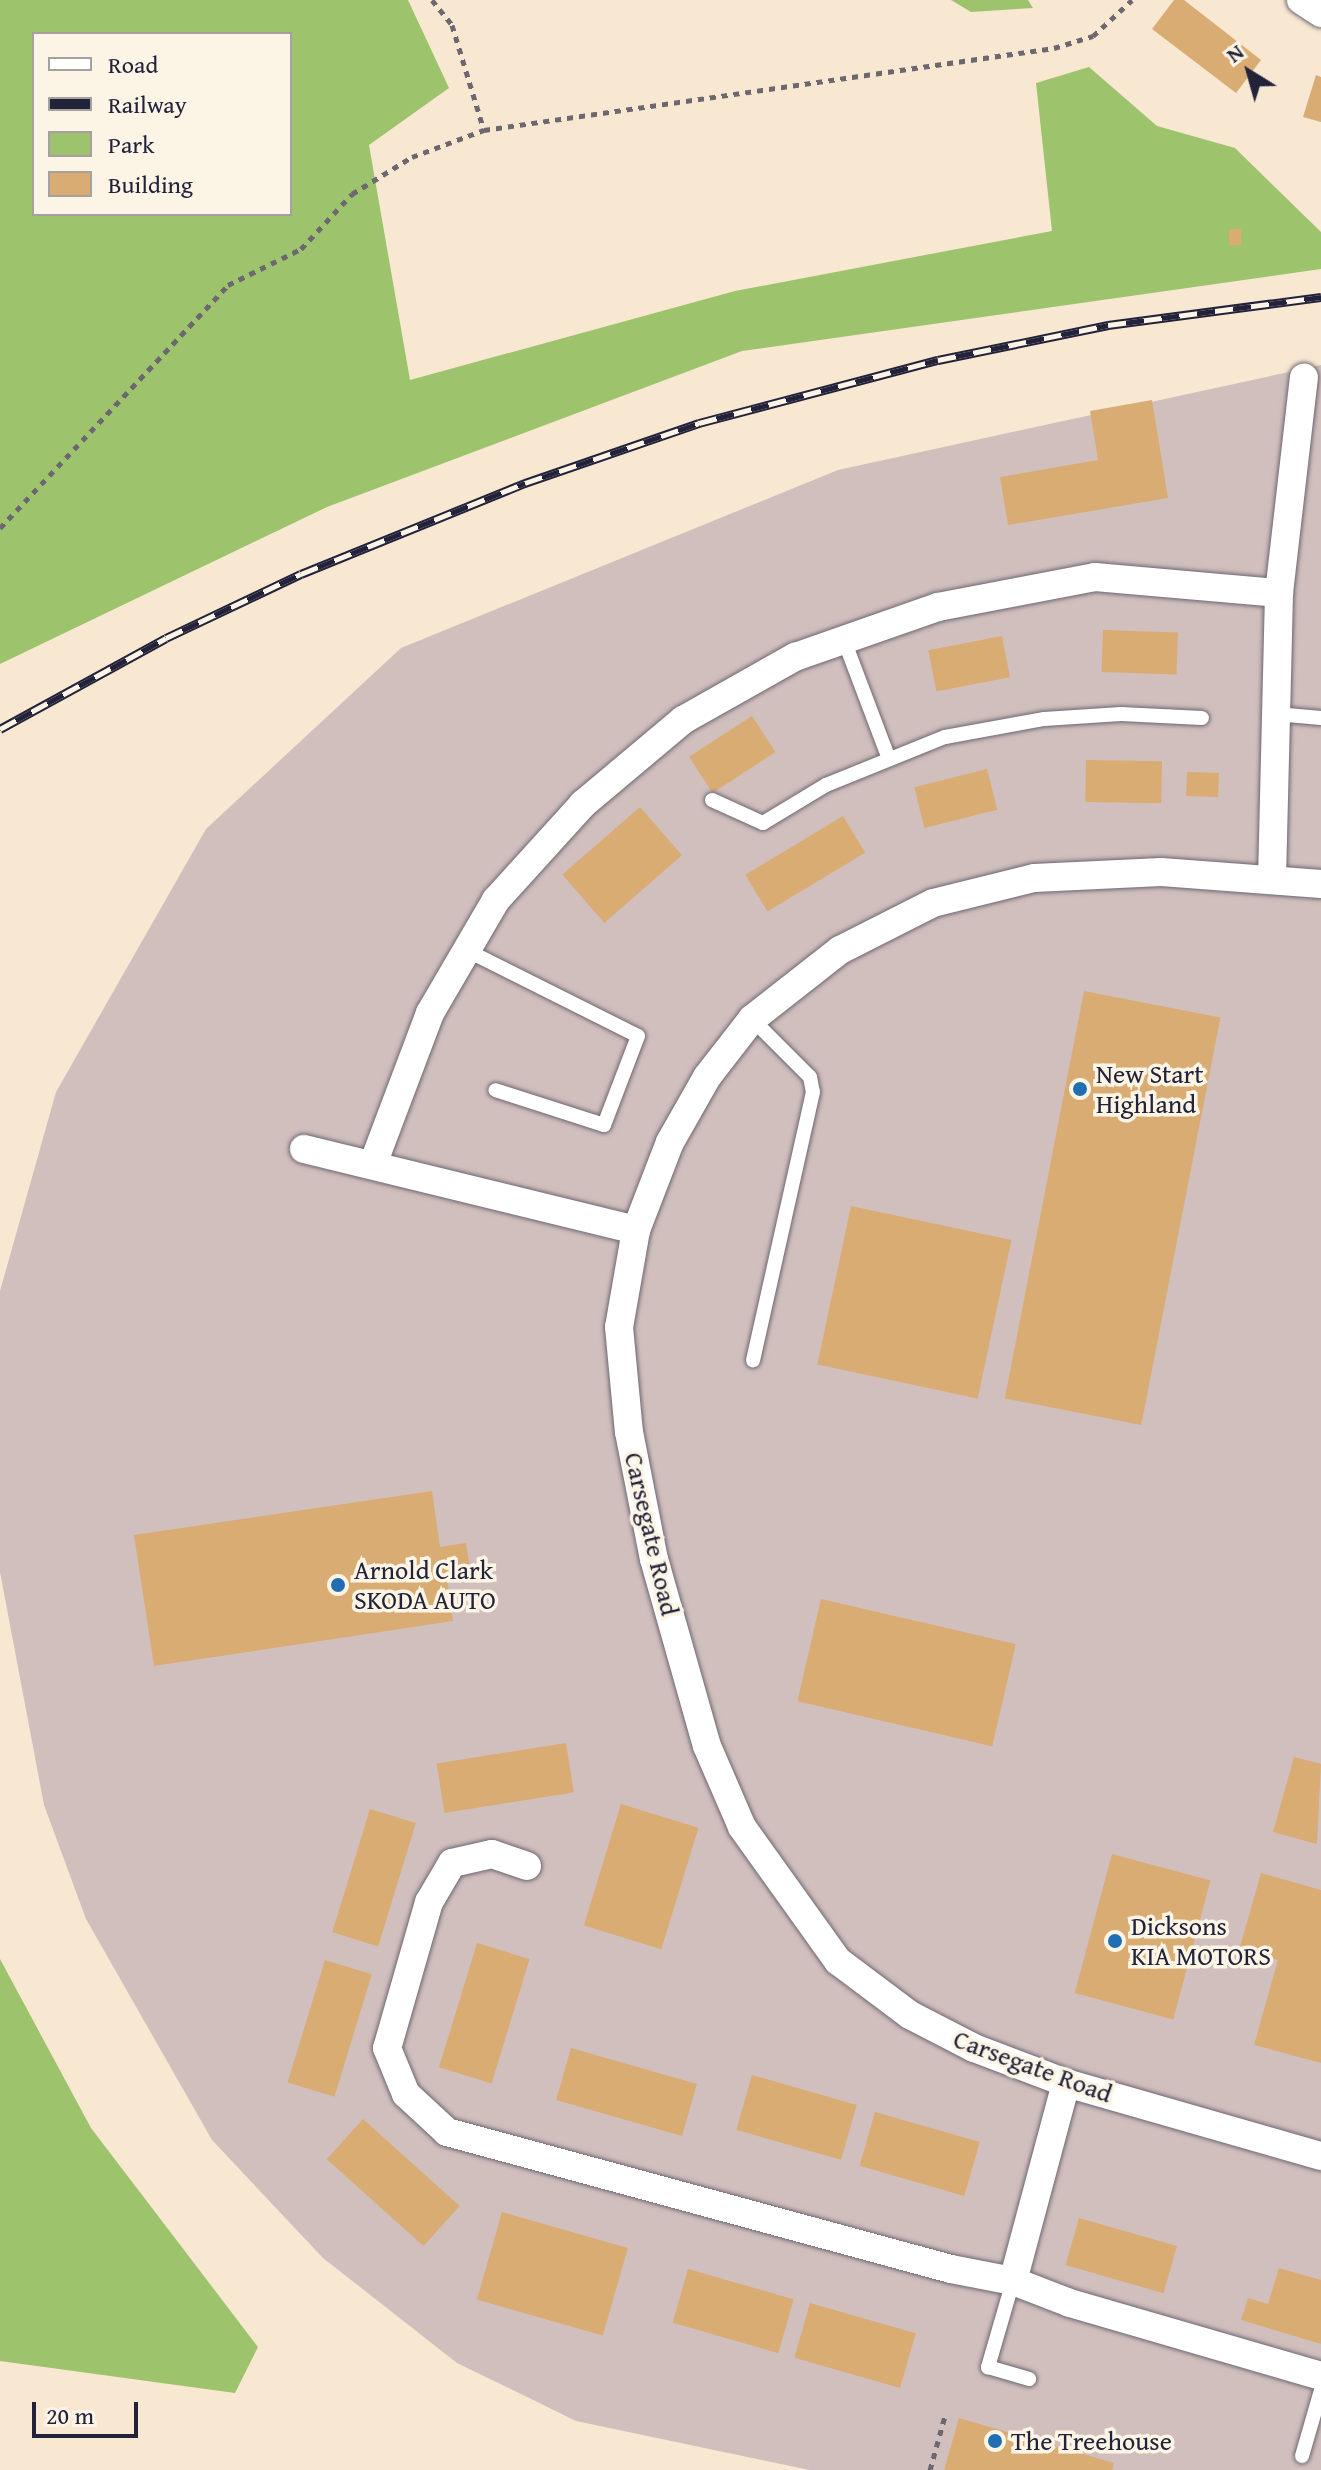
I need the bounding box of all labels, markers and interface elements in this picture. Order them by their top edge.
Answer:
legend [32,32,292,216]
north arrow [1209,32,1289,112]
text: N [1219,36,1250,70]
text: Road [108,47,158,82]
text: Railway [108,87,187,122]
text: Park [108,127,154,162]
text: Building [108,167,193,202]
place label: New Start Highland [1096,1058,1203,1120]
marker: New Start Highland [1071,1080,1089,1098]
street label: Carsegate Road [618,1449,686,1619]
place label: Arnold Clark SKODA AUTO [354,1554,496,1616]
marker: Arnold Clark SKODA AUTO [329,1576,347,1594]
place label: Dicksons KIA MOTORS [1131,1910,1271,1972]
marker: Dicksons KIA MOTORS [1106,1932,1124,1950]
street label: Carsegate Road [949,2023,1117,2109]
scale bar [36,2386,142,2436]
text: 20 m [46,2398,94,2433]
place label: The Treehouse [1011,2425,1172,2457]
marker: The Treehouse [986,2432,1004,2450]

